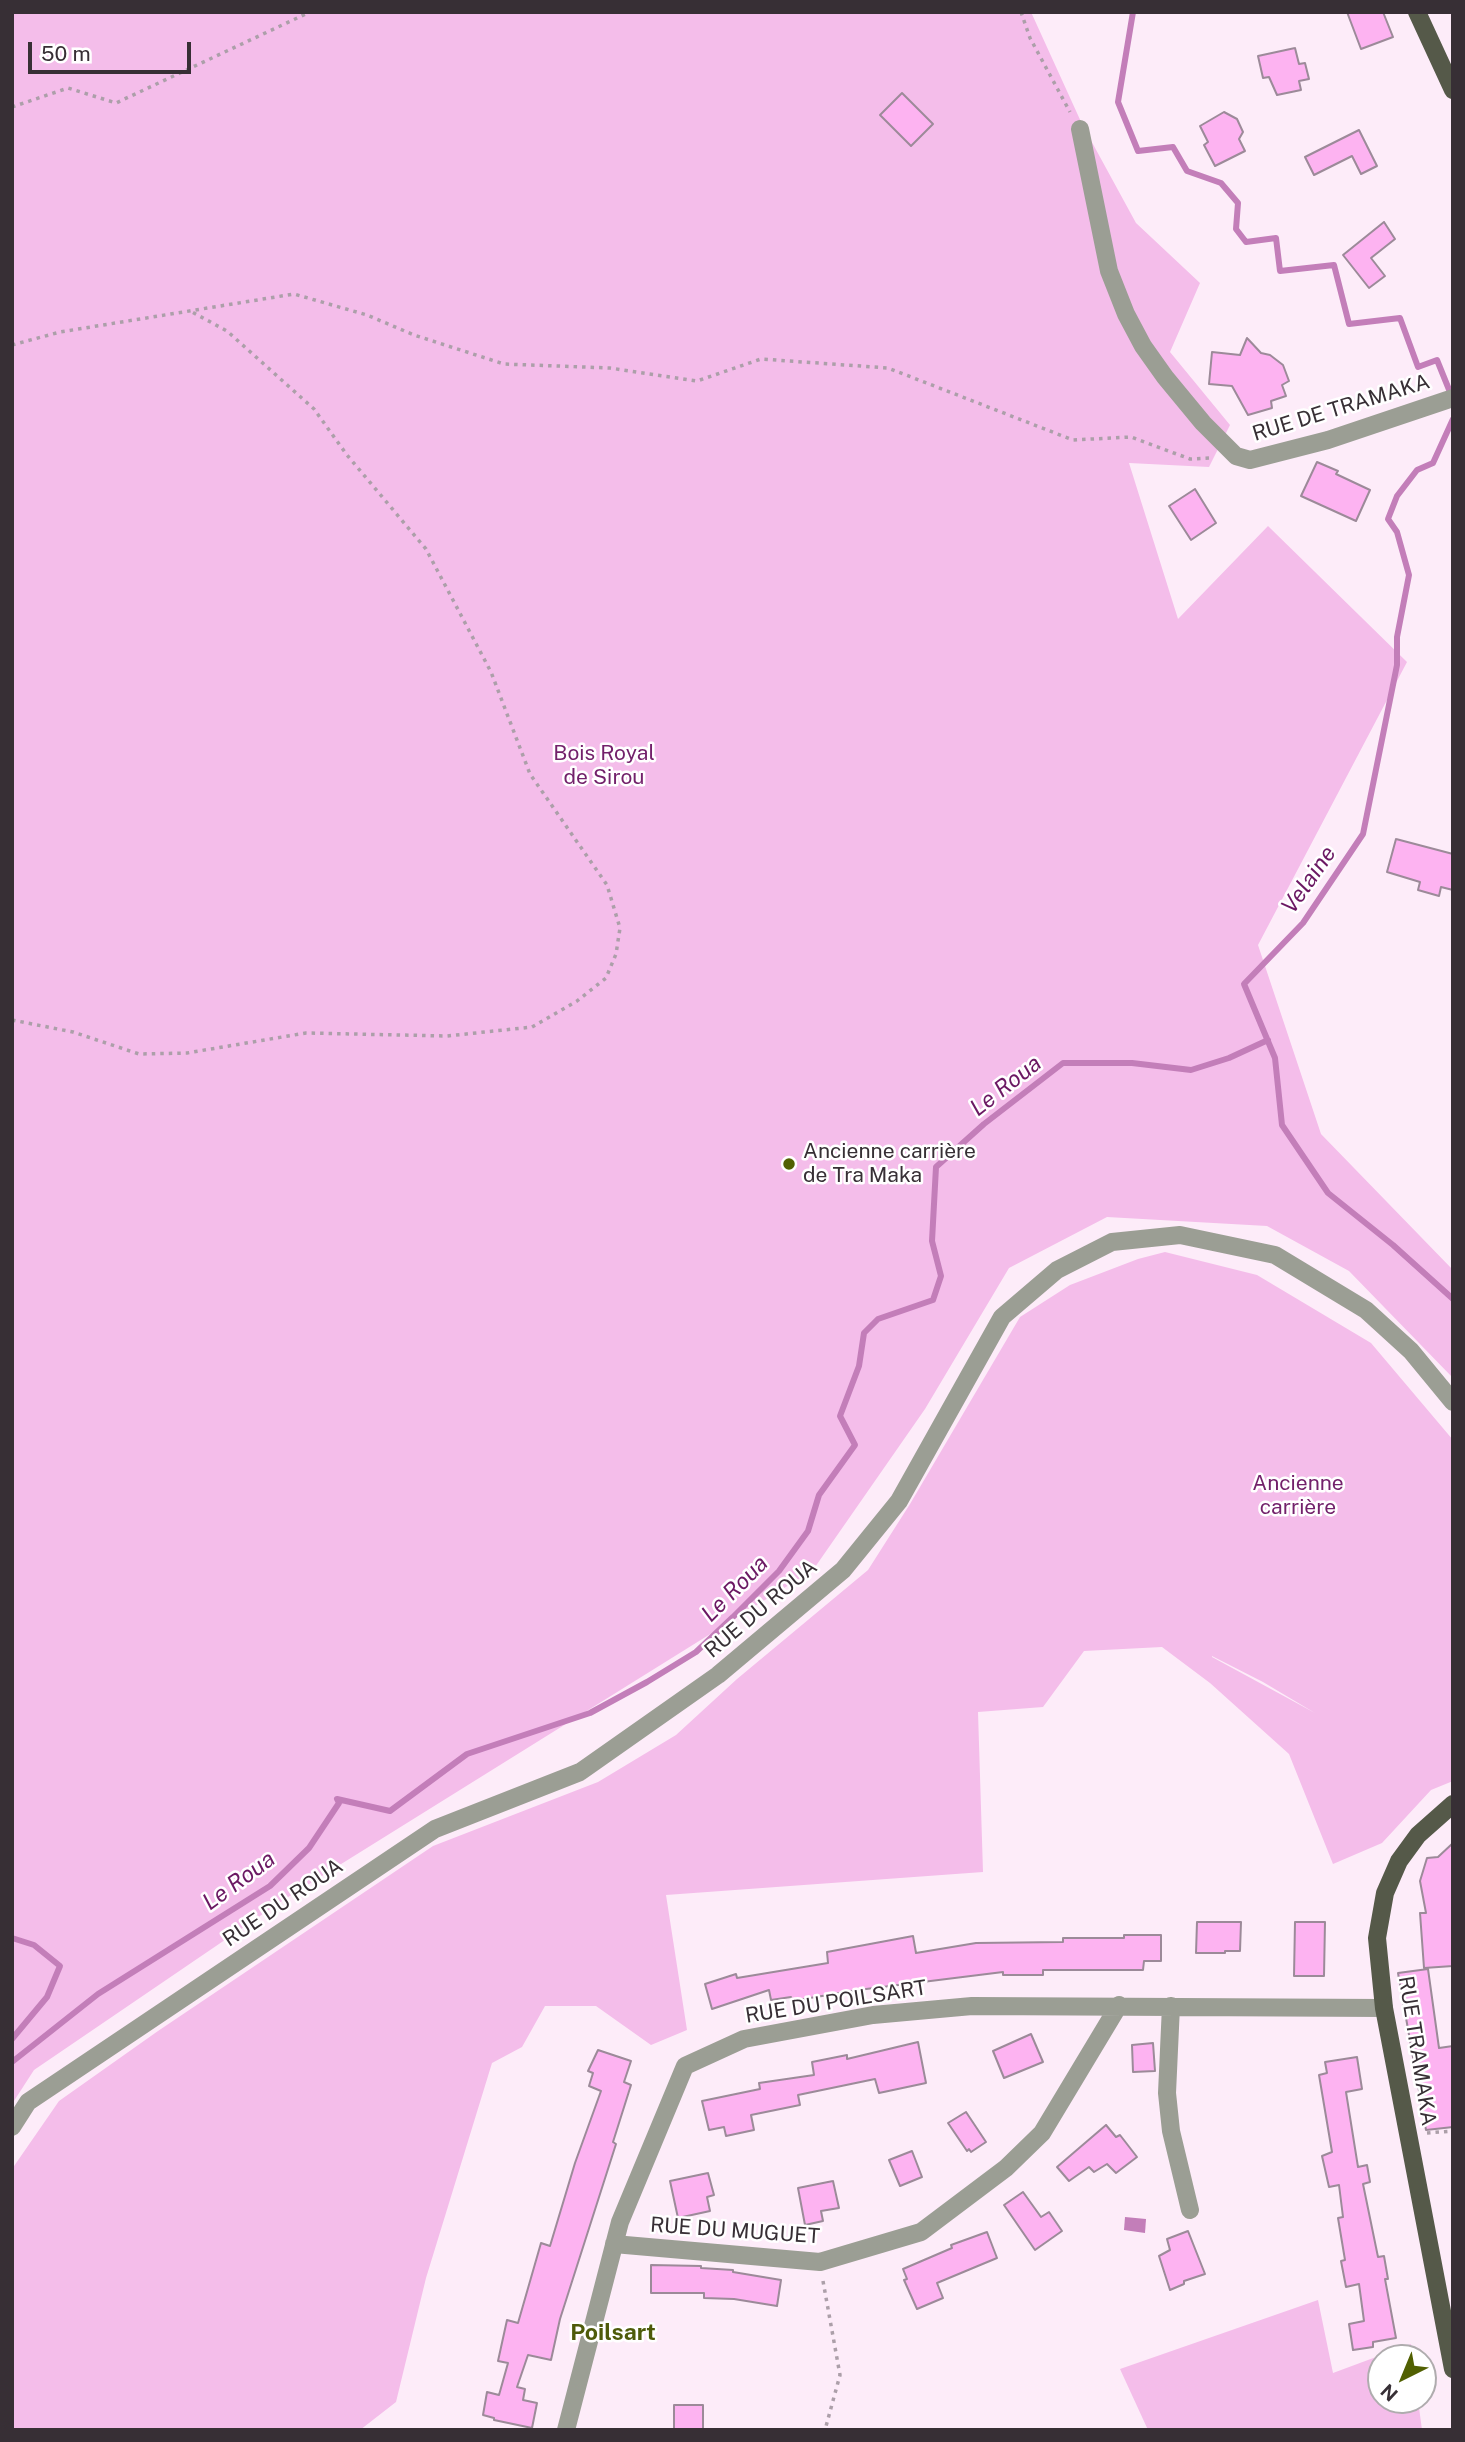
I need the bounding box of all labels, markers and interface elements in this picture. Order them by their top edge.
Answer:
scale bar [32,28,194,72]
text: 50 m [41,41,91,66]
street label: RUE DE TRAMAKA [1249,369,1433,447]
park label: Bois Royal de Sirou [553,741,655,791]
water label: Velaine [1276,841,1342,919]
water label: Le Roua [965,1050,1047,1122]
place label: Ancienne carrière de Tra Maka [803,1139,976,1189]
marker: Ancienne carrière de Tra Maka [781,1156,797,1172]
park label: Ancienne carrière [1252,1471,1344,1521]
water label: Le Roua [696,1550,774,1628]
street label: RUE DU ROUA [700,1555,822,1663]
water label: Le Roua [197,1846,281,1916]
street label: RUE DU ROUA [218,1854,348,1952]
street label: RUE TRAMAKA [1393,1974,1441,2128]
street label: RUE DU POILSART [743,1975,929,2029]
street label: RUE DU MUGUET [649,2212,821,2250]
district label: Poilsart [570,2319,656,2347]
north arrow [1367,2344,1437,2414]
text: N [1376,2380,1402,2406]

